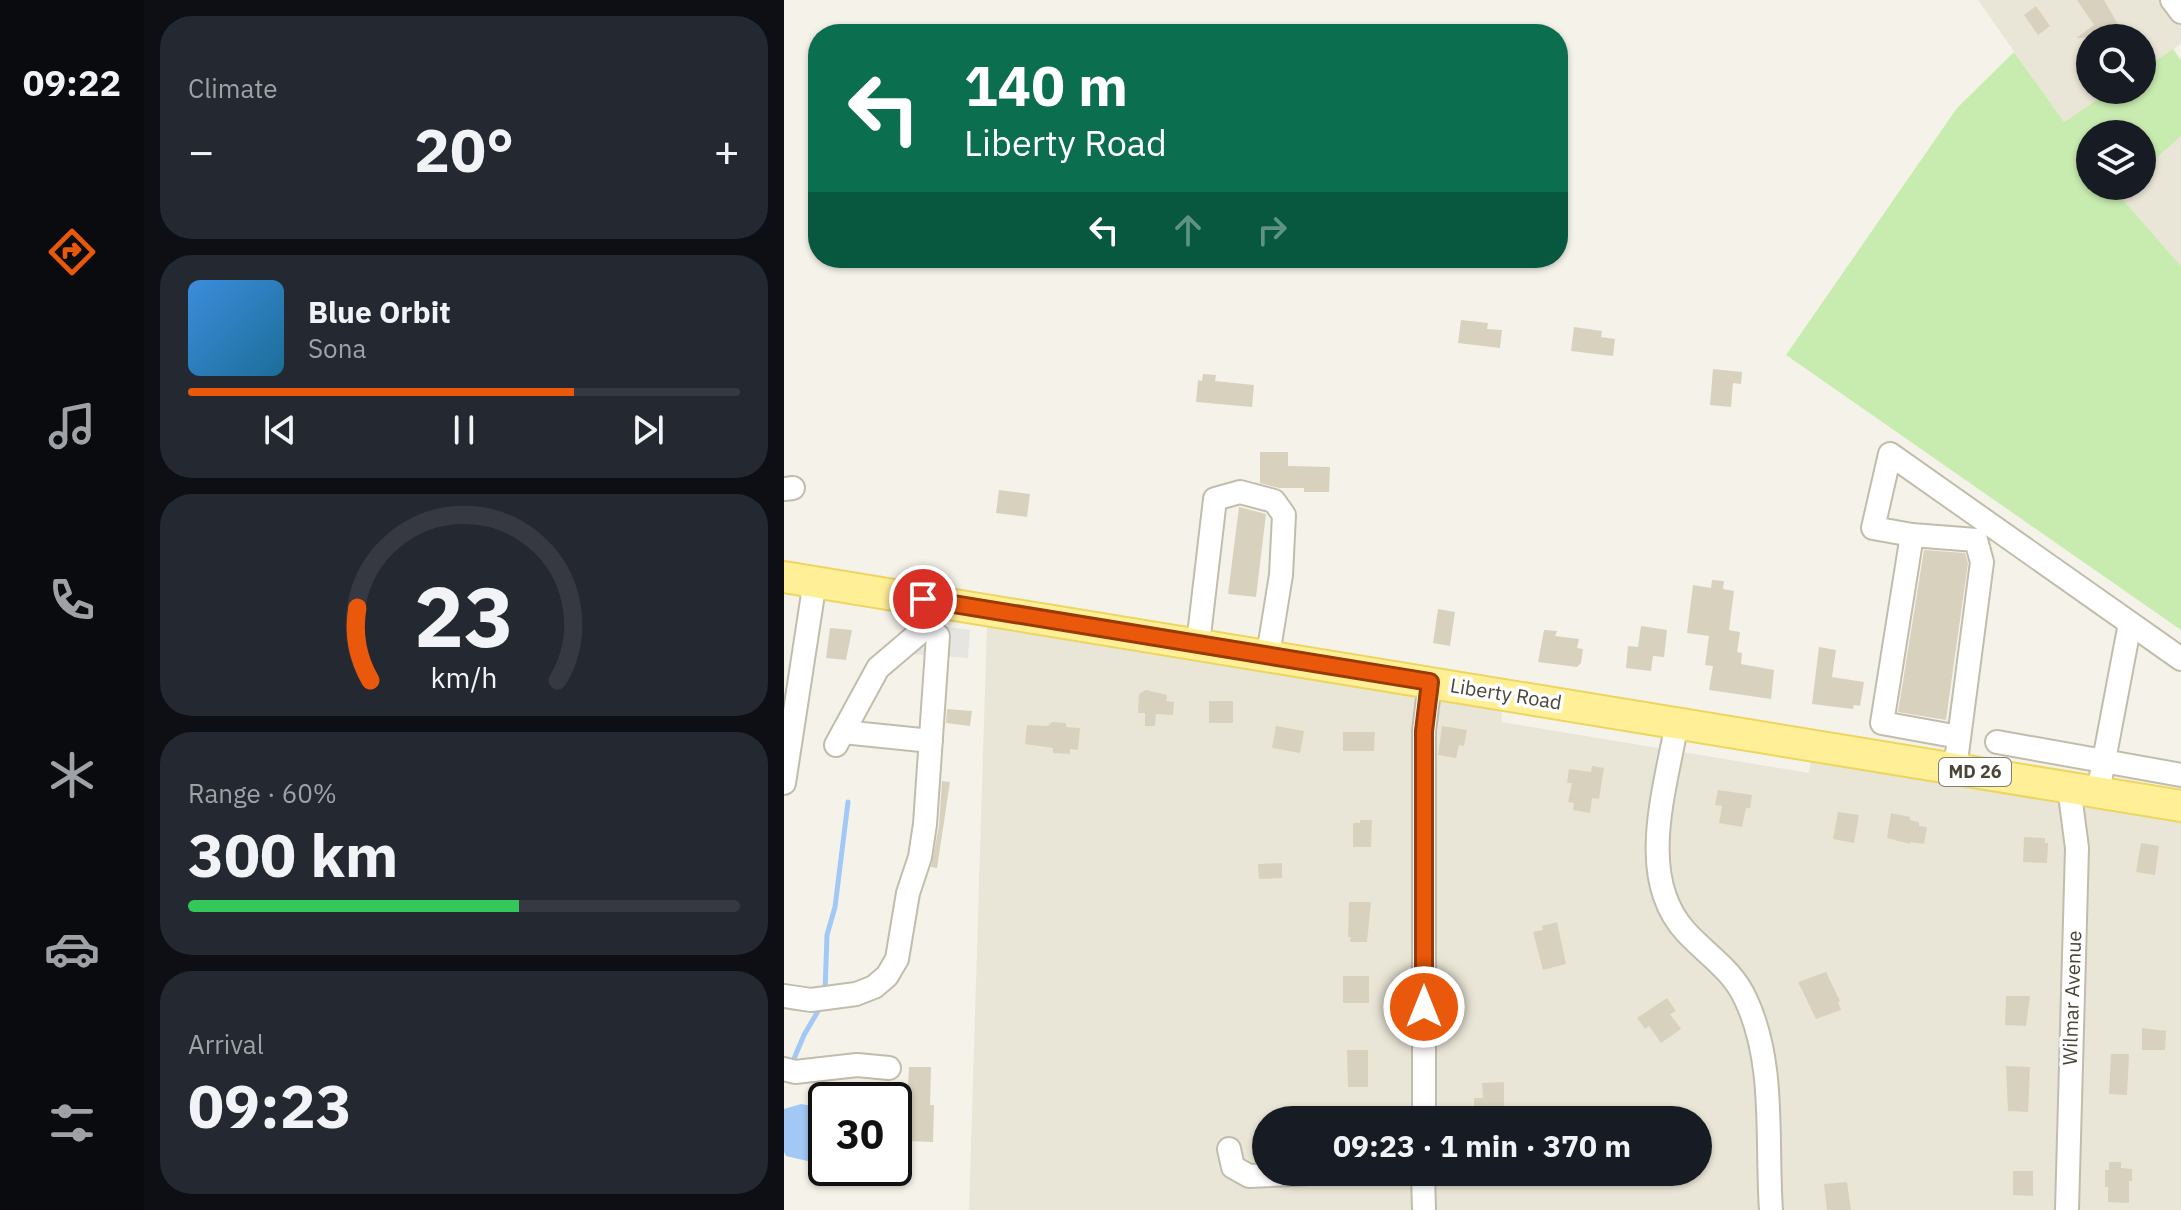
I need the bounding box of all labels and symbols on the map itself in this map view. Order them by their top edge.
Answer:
pin [889,565,957,633]
street label: Liberty Road [1448,671,1564,716]
road number: MD 26 [1939,758,2011,786]
street label: Wilmar Avenue [2056,930,2087,1066]
position arrow [1382,965,1466,1049]
speed limit sign: 30 [808,1082,912,1186]

